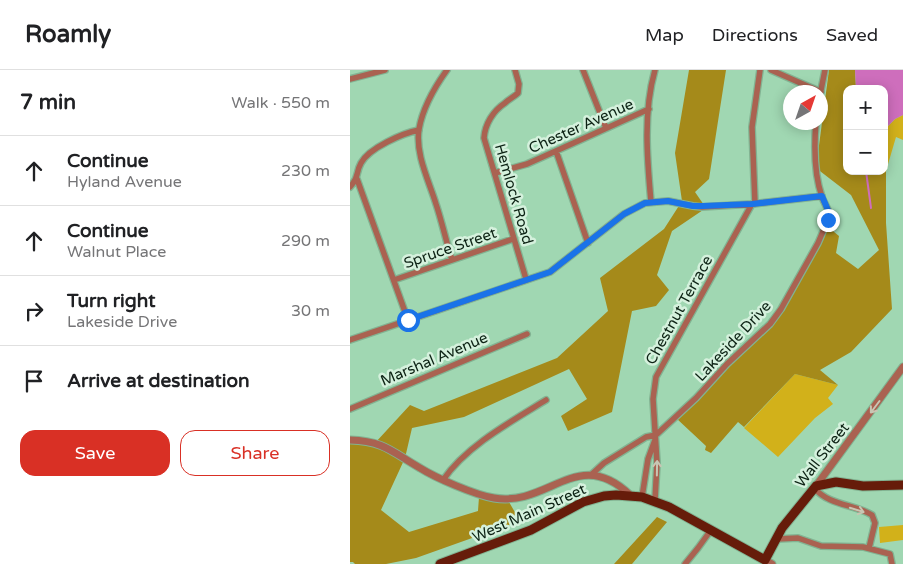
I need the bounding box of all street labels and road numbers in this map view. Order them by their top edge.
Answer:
street label: Chester Avenue [526,95,636,157]
street label: Hemlock Road [491,142,537,246]
street label: Spruce Street [401,224,499,272]
street label: Chestnut Terrace [642,252,716,368]
street label: Lakeside Drive [691,297,775,385]
street label: Marshal Avenue [378,328,490,390]
street label: Wall Street [791,419,853,491]
street label: West Main Street [469,480,589,546]

